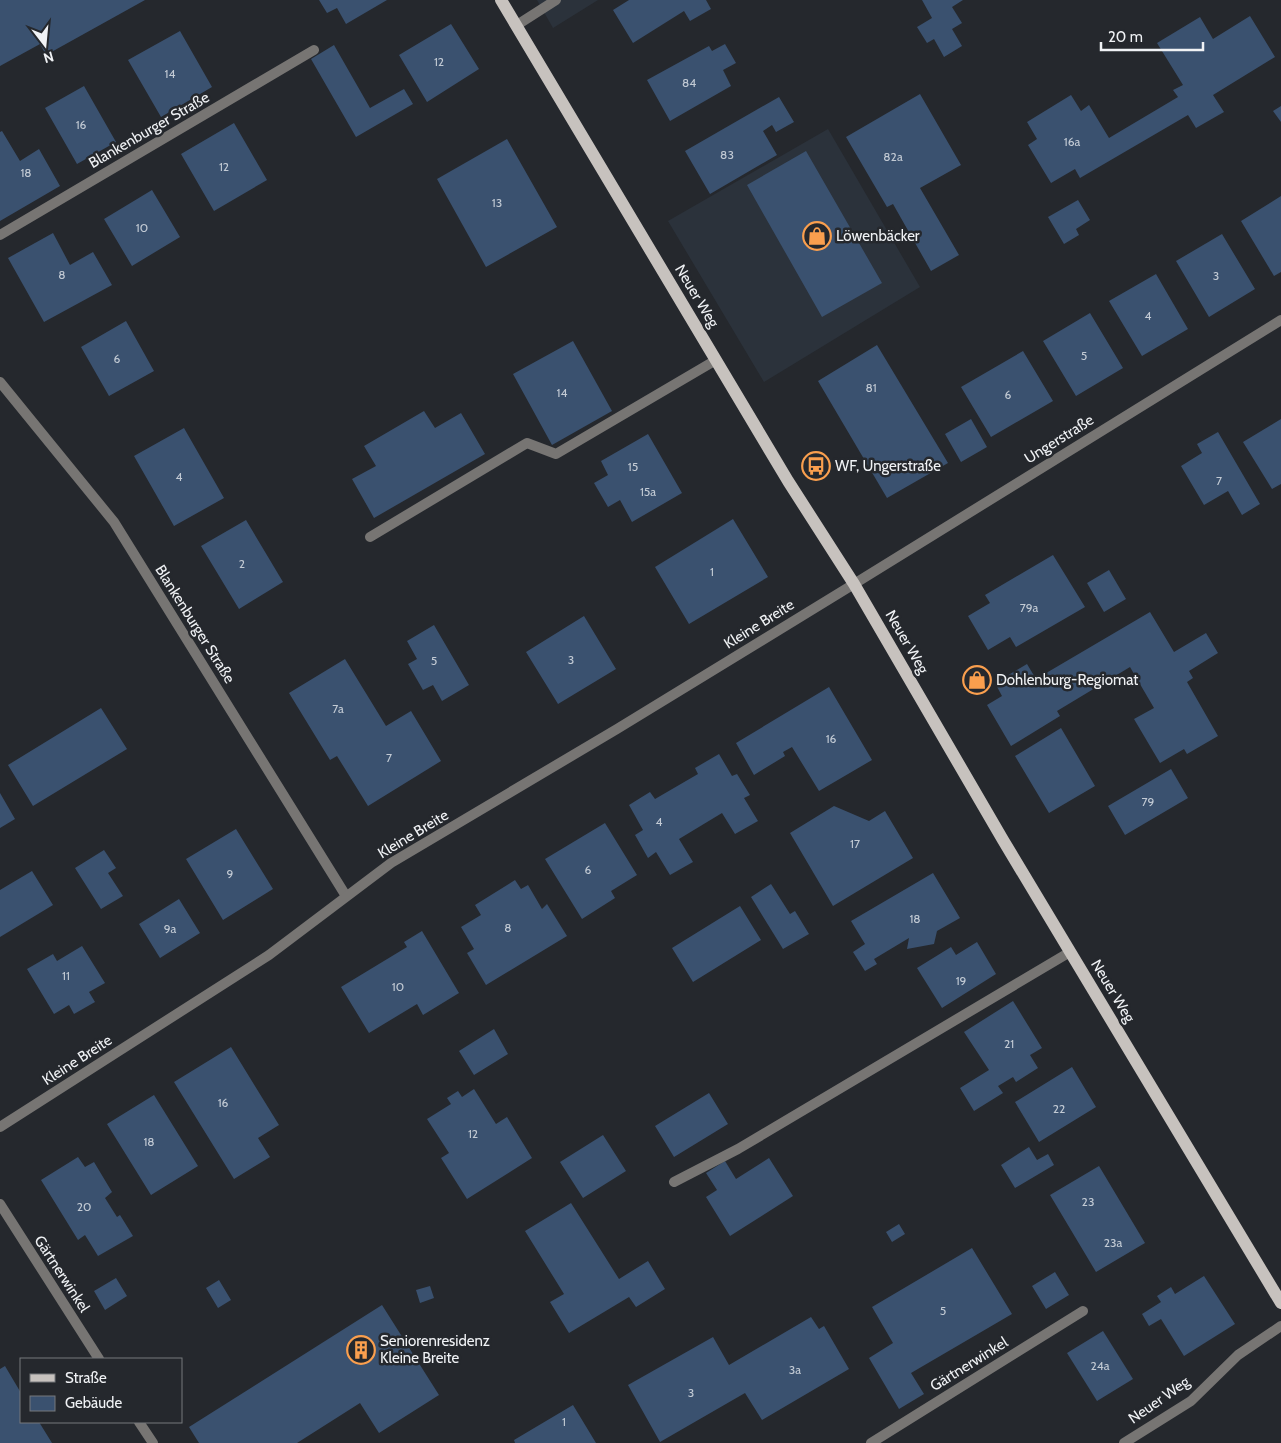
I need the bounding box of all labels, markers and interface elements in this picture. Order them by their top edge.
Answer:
north arrow [20,20,70,70]
scale bar [1101,20,1204,52]
text: 20 m [1108,28,1143,46]
text: N [41,47,56,68]
house number: 12 [434,54,444,69]
house number: 14 [165,66,175,81]
house number: 84 [682,75,696,90]
street label: Blankenburger Straße [86,88,213,172]
house number: 16 [76,117,87,132]
house number: 16a [1064,134,1080,149]
house number: 83 [720,147,734,162]
house number: 82a [883,149,903,164]
house number: 12 [219,159,229,174]
house number: 18 [20,165,32,180]
house number: 13 [492,195,502,210]
house number: 10 [136,220,148,235]
shop icon: Löwenbäcker [802,221,832,251]
place label: Löwenbäcker [836,227,920,245]
street label: Neuer Weg [671,261,723,331]
house number: 8 [58,267,66,282]
house number: 3 [1213,268,1219,283]
house number: 4 [1145,308,1152,323]
house number: 5 [1081,348,1087,363]
house number: 6 [114,351,121,366]
house number: 81 [865,380,877,395]
house number: 14 [557,385,567,400]
house number: 6 [1005,387,1012,402]
street label: Ungerstraße [1021,410,1097,467]
bus stop icon: WF, Ungerstraße [801,451,831,481]
place label: WF, Ungerstraße [835,457,941,475]
house number: 15 [628,459,638,474]
house number: 4 [176,469,183,484]
house number: 7 [1216,473,1222,488]
house number: 15a [640,484,656,499]
house number: 2 [239,556,245,571]
street label: Blankenburger Straße [151,561,239,687]
house number: 1 [710,564,714,579]
street label: Kleine Breite [721,595,798,653]
house number: 79a [1020,600,1039,615]
street label: Neuer Weg [882,607,933,677]
house number: 3 [568,652,574,667]
house number: 5 [431,653,437,668]
shop icon: Dohlenburg-Regiomat [962,665,992,695]
place label: Dohlenburg-Regiomat [996,671,1138,689]
house number: 7a [332,701,344,716]
house number: 16 [826,731,837,746]
house number: 7 [386,750,392,765]
house number: 79 [1142,794,1155,809]
street label: Kleine Breite [374,806,452,862]
house number: 4 [656,814,663,829]
house number: 17 [850,836,860,851]
house number: 6 [585,862,592,877]
house number: 9 [227,866,234,881]
house number: 18 [909,911,921,926]
house number: 8 [504,920,512,935]
house number: 9a [164,921,177,936]
street label: Neuer Weg [1087,956,1139,1026]
house number: 11 [62,968,70,983]
house number: 19 [956,973,967,988]
house number: 10 [392,979,404,994]
street label: Kleine Breite [39,1031,115,1089]
house number: 21 [1004,1036,1014,1051]
house number: 16 [218,1095,229,1110]
house number: 22 [1053,1101,1065,1116]
house number: 12 [468,1126,478,1141]
house number: 18 [143,1134,155,1149]
house number: 23 [1082,1194,1094,1209]
house number: 20 [77,1199,91,1214]
street label: Gärtnerwinkel [31,1232,94,1316]
house number: 23a [1104,1235,1123,1250]
house number: 5 [940,1303,946,1318]
place label: Seniorenresidenz Kleine Breite [380,1332,490,1367]
street label: Gärtnerwinkel [927,1333,1011,1395]
building icon: Seniorenresidenz Kleine Breite [346,1335,376,1365]
legend [20,1358,182,1423]
house number: 24a [1091,1358,1110,1373]
house number: 3a [789,1362,801,1377]
text: Straße [65,1369,107,1387]
street label: Neuer Weg [1125,1372,1193,1428]
house number: 3 [688,1385,694,1400]
text: Gebäude [65,1394,122,1412]
house number: 1 [562,1414,566,1429]

